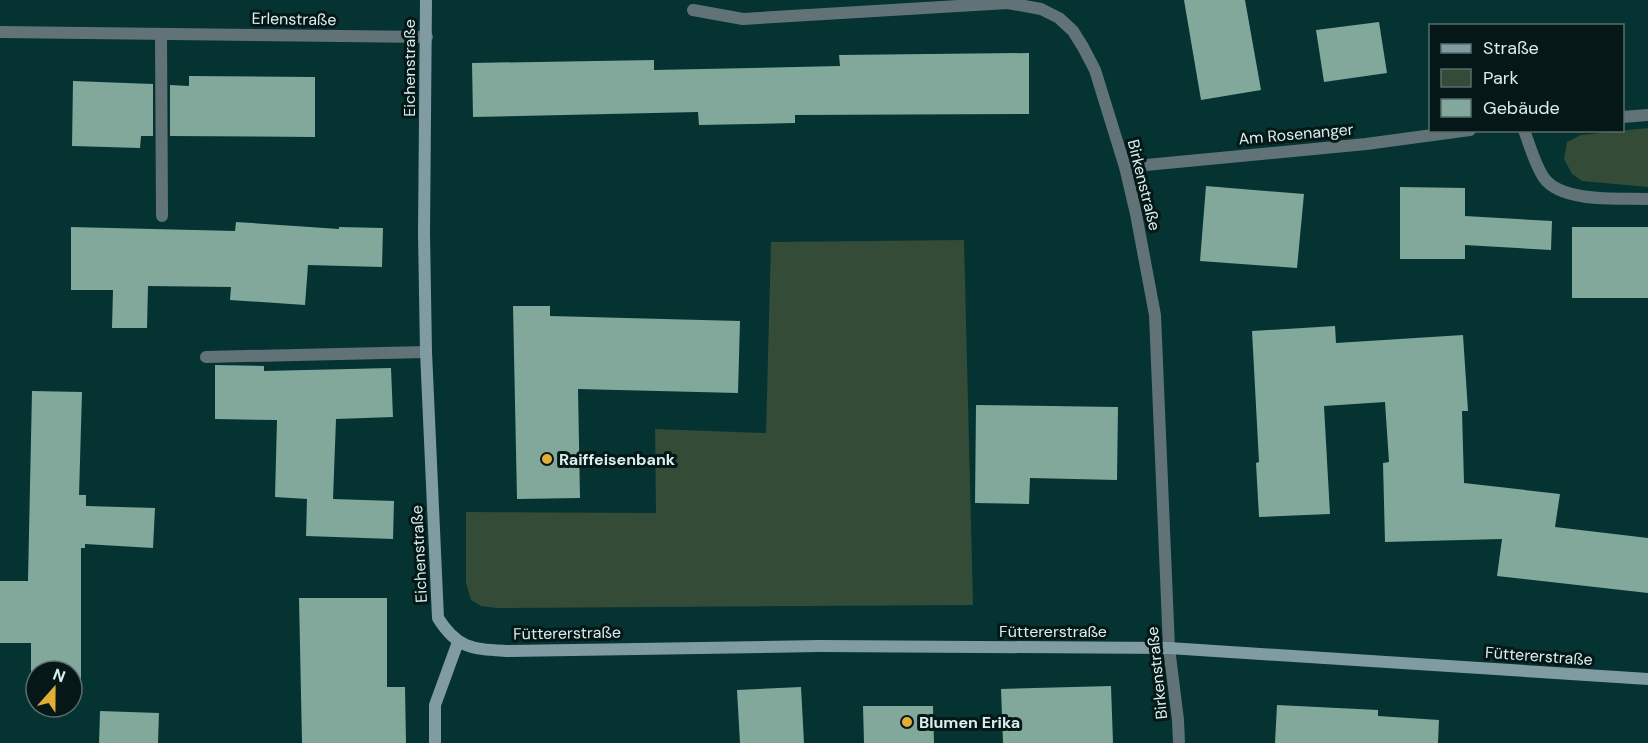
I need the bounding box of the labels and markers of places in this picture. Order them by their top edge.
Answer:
place label: Raiffeisenbank [559,449,676,470]
marker: Raiffeisenbank [540,452,554,466]
place label: Blumen Erika [919,712,1020,733]
marker: Blumen Erika [900,715,914,729]

